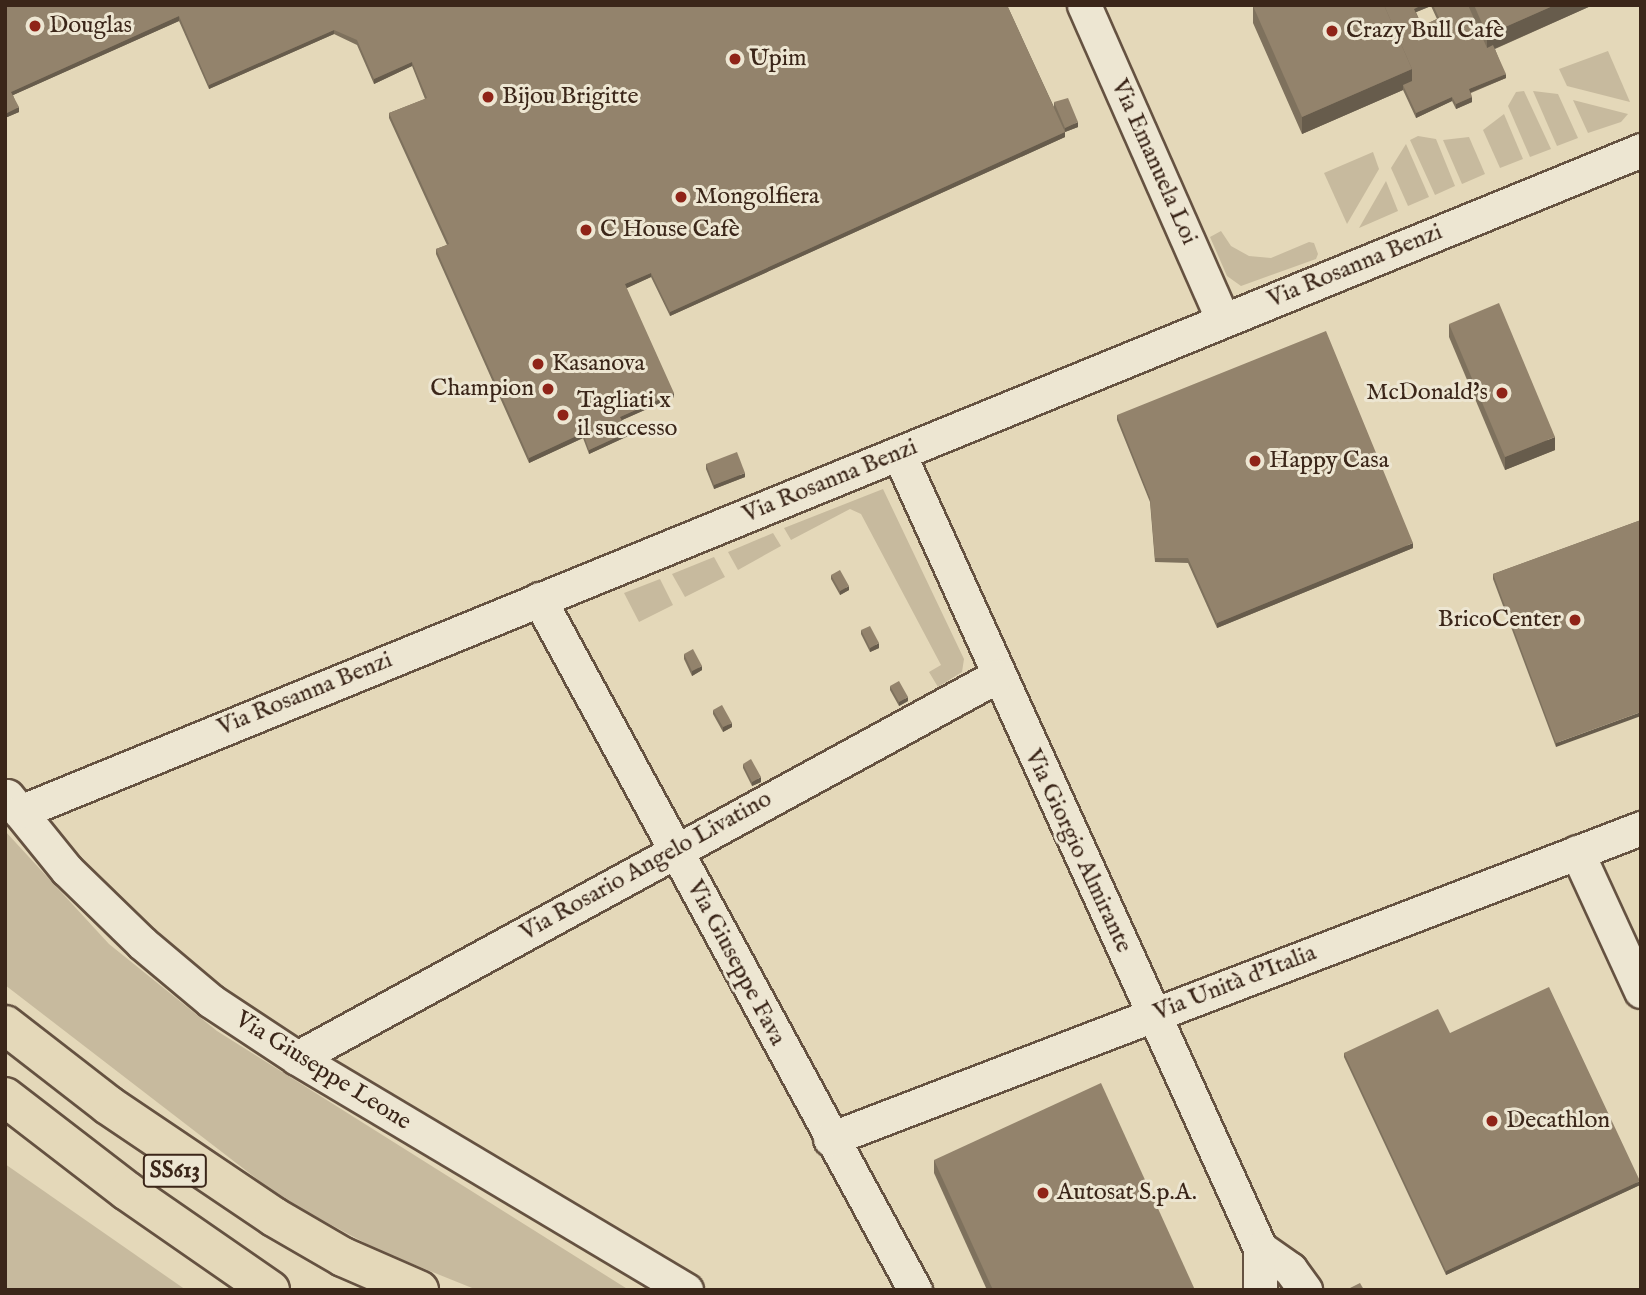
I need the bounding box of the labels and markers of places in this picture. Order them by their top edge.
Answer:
place label: Douglas [49,12,132,40]
place label: Crazy Bull Cafè [1346,17,1504,45]
marker: Douglas [27,18,43,34]
marker: Crazy Bull Cafè [1324,23,1340,39]
place label: Upim [749,45,807,73]
marker: Upim [727,51,743,67]
place label: Bijou Brigitte [502,83,638,111]
marker: Bijou Brigitte [480,89,496,105]
place label: Mongolfiera [695,183,819,211]
marker: Mongolfiera [673,189,689,205]
place label: C House Cafè [600,216,740,244]
marker: C House Cafè [578,222,594,238]
place label: Kasanova [552,350,645,378]
marker: Kasanova [530,356,546,372]
place label: Champion [430,375,534,403]
place label: McDonald's [1366,379,1488,407]
marker: Champion [540,381,556,397]
marker: McDonald's [1494,385,1510,401]
place label: Tagliati x il successo [577,387,678,443]
marker: Tagliati x il successo [555,407,571,423]
place label: Happy Casa [1269,447,1389,475]
marker: Happy Casa [1247,453,1263,469]
place label: BricoCenter [1438,606,1561,634]
marker: BricoCenter [1567,612,1583,628]
place label: Decathlon [1506,1107,1610,1135]
marker: Decathlon [1484,1113,1500,1129]
place label: Autosat S.p.A. [1057,1179,1197,1207]
marker: Autosat S.p.A. [1035,1185,1051,1201]

